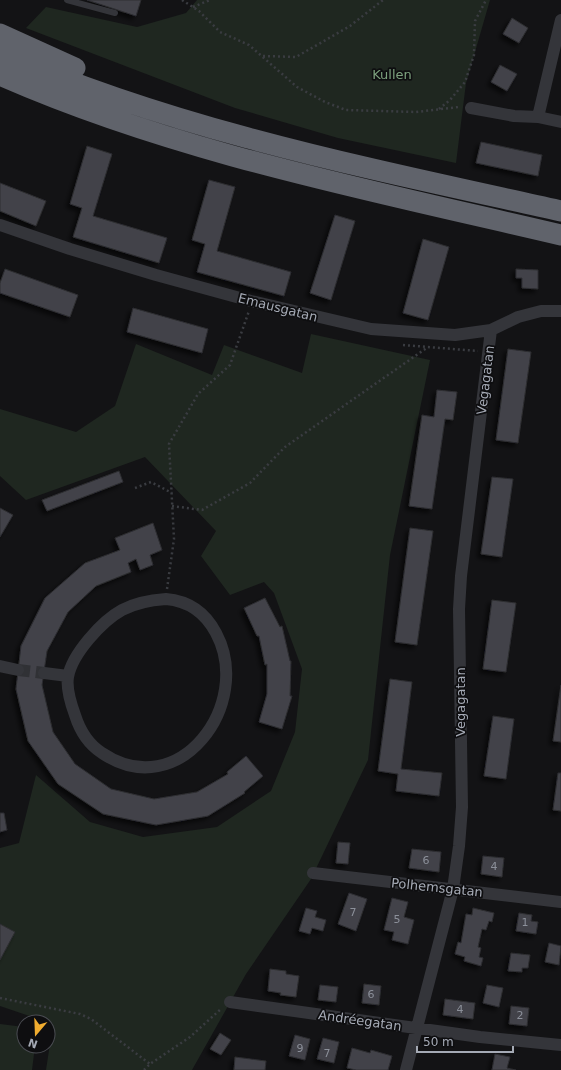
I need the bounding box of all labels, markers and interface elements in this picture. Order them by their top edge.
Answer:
park label: Kullen [372,67,412,82]
street label: Emausgatan [237,290,319,325]
street label: Vegagatan [474,345,497,416]
street label: Vegagatan [453,667,468,737]
house number: 6 [423,854,430,867]
house number: 4 [491,860,498,873]
street label: Polhemsgatan [390,875,484,900]
house number: 7 [350,906,357,919]
house number: 5 [394,913,401,926]
house number: 1 [522,916,529,929]
house number: 6 [368,988,375,1001]
house number: 4 [457,1003,464,1016]
street label: Andréegatan [317,1007,403,1034]
house number: 2 [517,1009,524,1022]
north arrow [16,1014,56,1054]
scale bar [417,1028,513,1054]
text: N [26,1035,39,1051]
text: 50 m [423,1035,454,1049]
house number: 9 [297,1042,304,1055]
house number: 7 [324,1047,331,1060]

